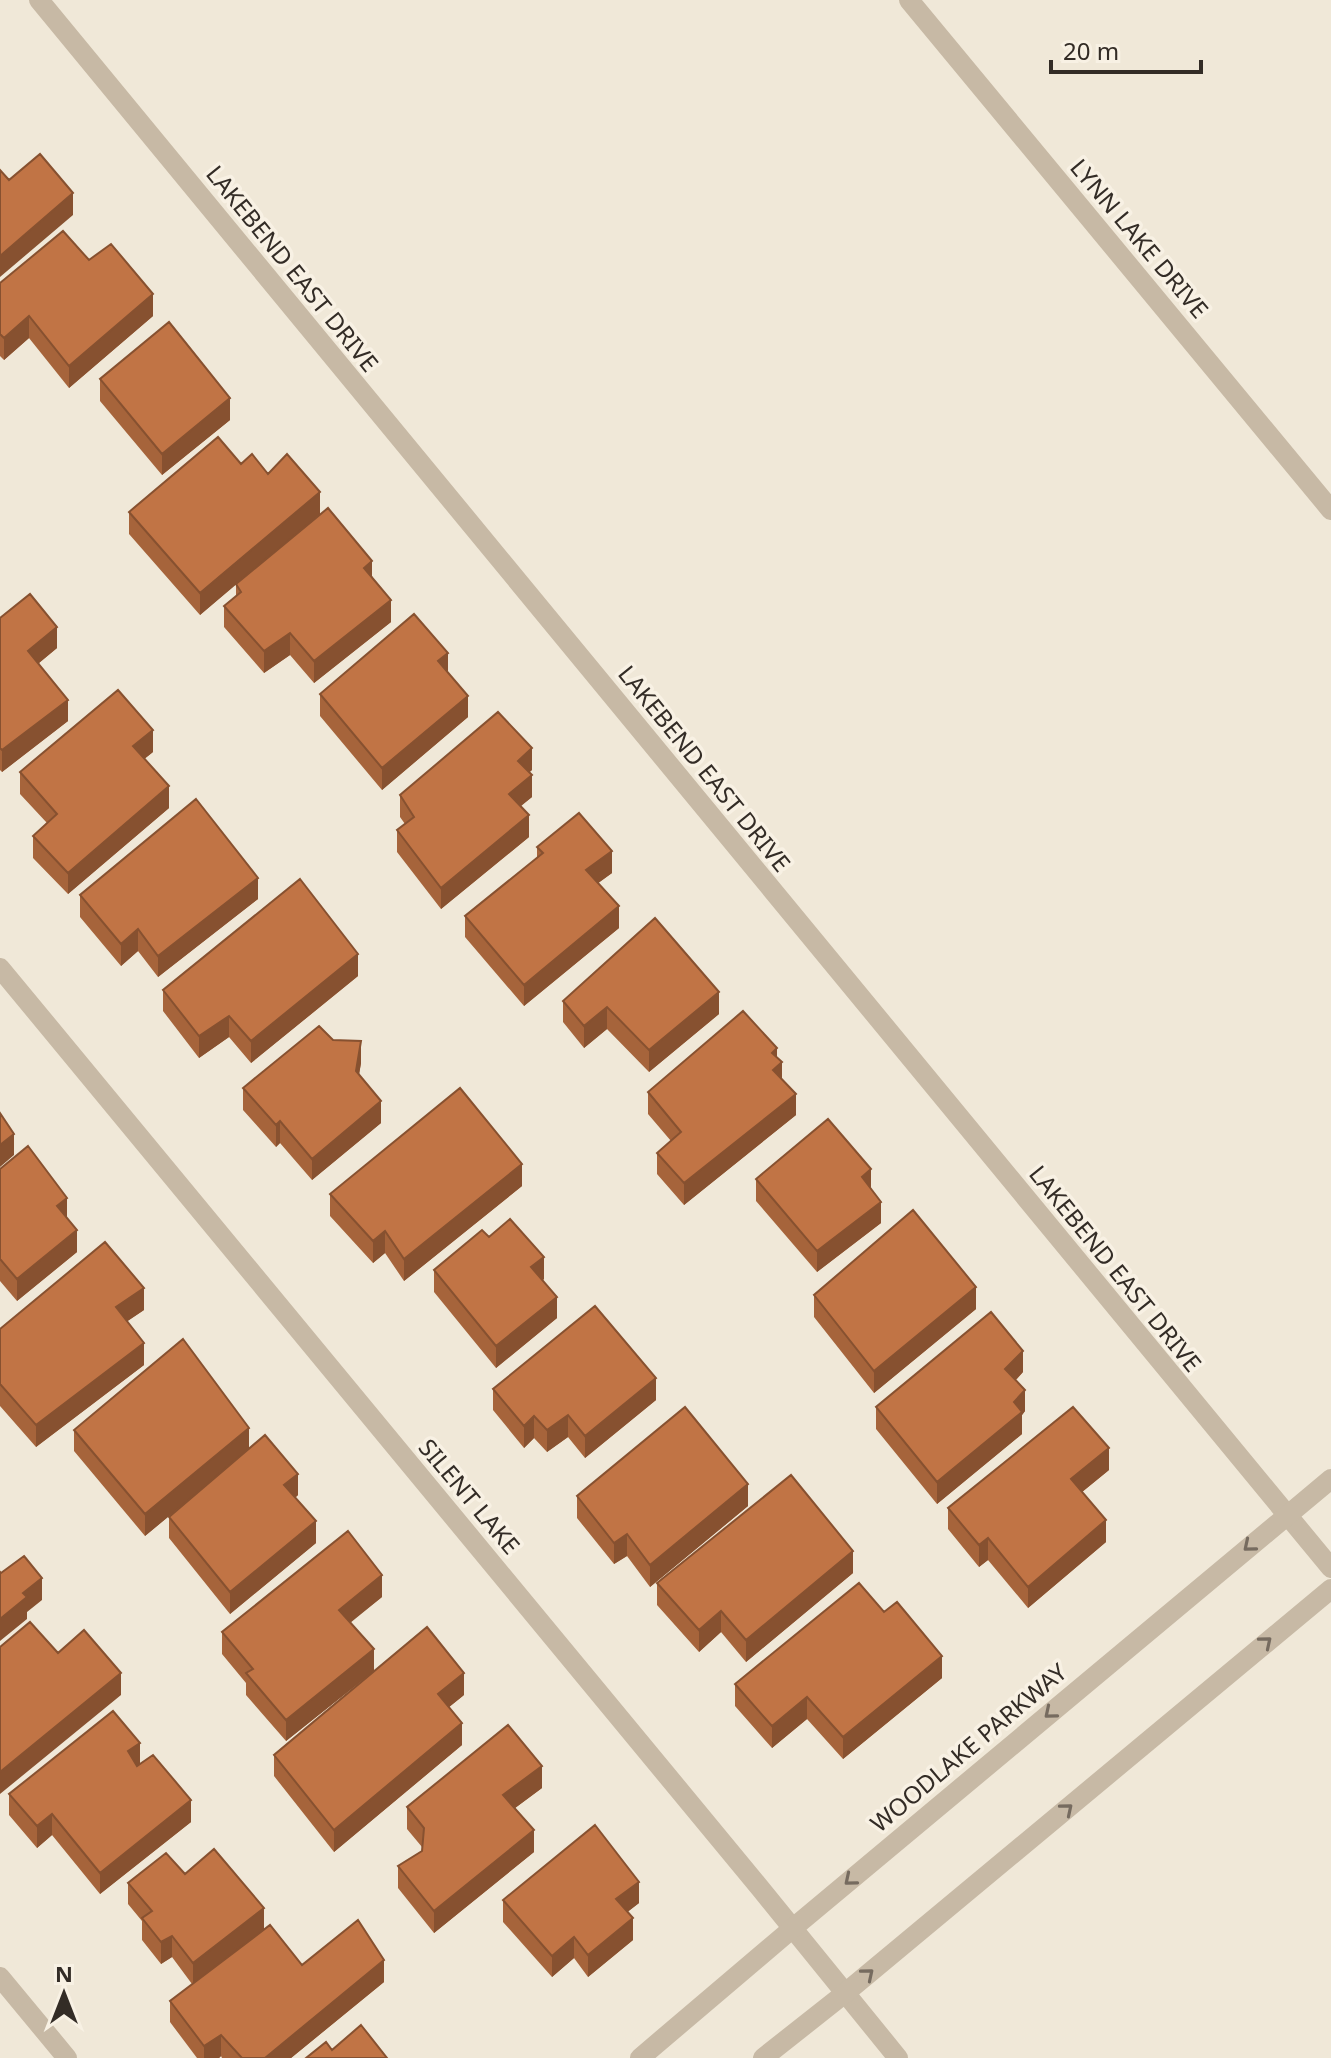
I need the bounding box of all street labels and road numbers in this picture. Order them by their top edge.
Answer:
street label: LYNN LAKE DRIVE [1063,151,1217,325]
street label: LAKEBEND EAST DRIVE [199,158,387,378]
street label: LAKEBEND EAST DRIVE [611,658,799,878]
street label: LAKEBEND EAST DRIVE [1022,1158,1210,1378]
street label: SILENT LAKE [412,1431,528,1561]
street label: WOODLAKE PARKWAY [863,1655,1073,1839]

